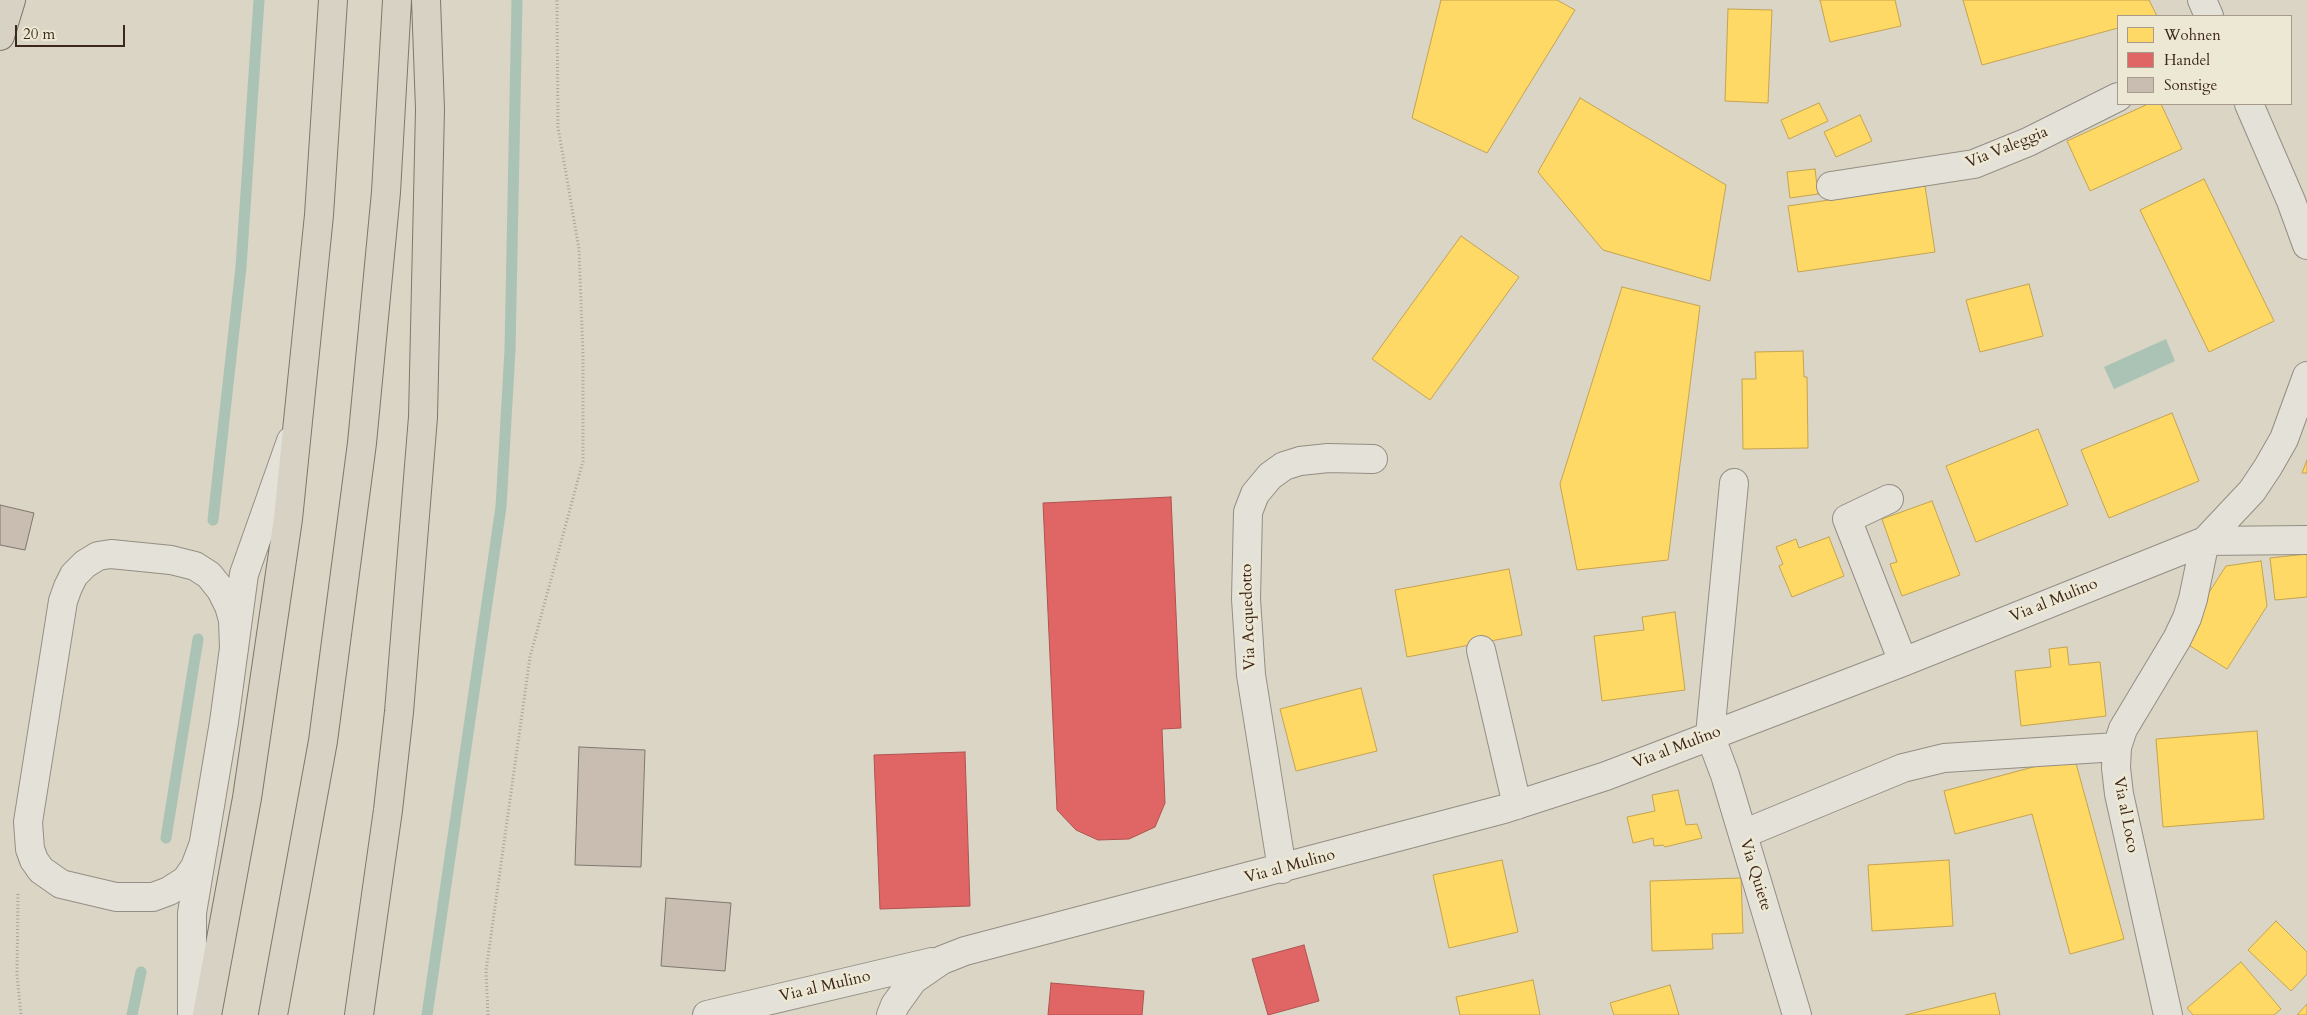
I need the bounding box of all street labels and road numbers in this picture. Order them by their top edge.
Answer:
street label: Via Valeggia [1963,123,2051,173]
street label: Via Acquedotto [1238,563,1260,671]
street label: Via al Mulino [2007,575,2101,627]
street label: Via al Mulino [1630,722,1724,774]
street label: Via al Loco [2108,775,2142,855]
street label: Via Quiete [1735,837,1775,913]
street label: Via al Mulino [1243,846,1337,888]
street label: Via al Mulino [778,967,872,1007]

